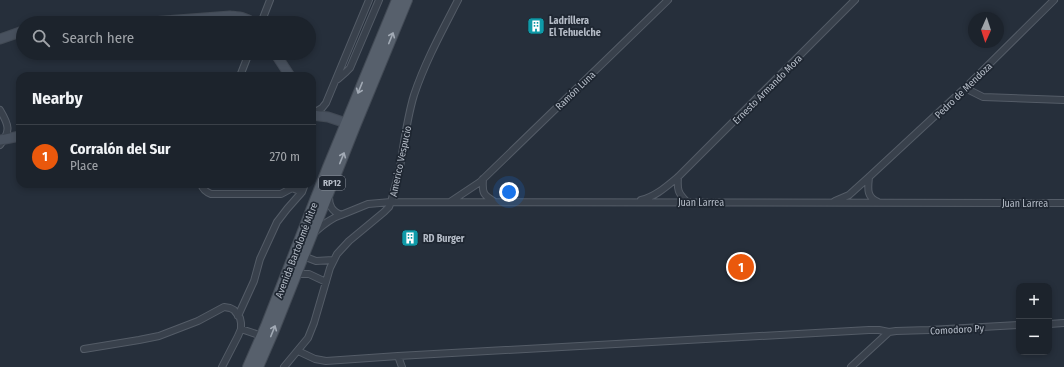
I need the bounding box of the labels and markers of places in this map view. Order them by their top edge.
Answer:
place label: Ladrillera El Tehuelche [549,15,601,39]
building icon: Ladrillera El Tehuelche [526,16,546,36]
building icon: RD Burger [400,228,420,248]
place label: RD Burger [423,233,465,245]
pin: 1 [728,252,754,282]

